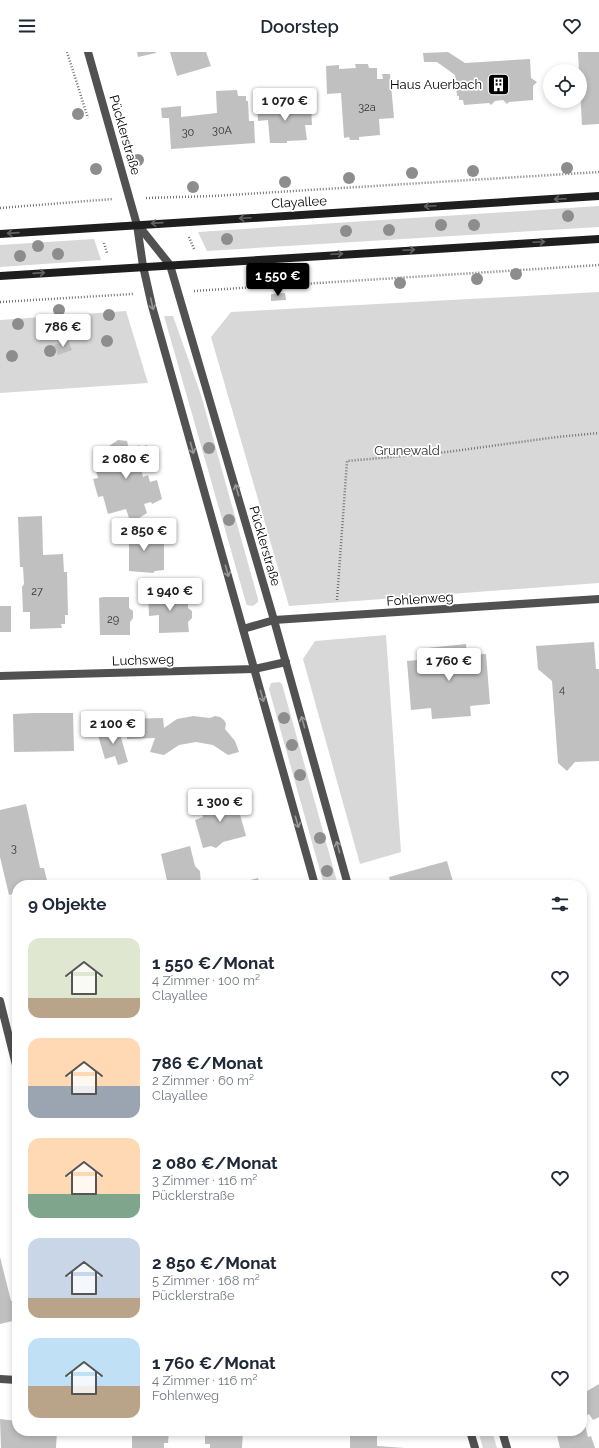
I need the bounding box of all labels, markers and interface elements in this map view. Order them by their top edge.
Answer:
icon: menu [16,15,38,37]
icon: heart [561,15,583,37]
text: Doorstep [260,16,339,37]
map controls [543,64,587,108]
button: locate [543,64,587,108]
building icon: Haus Auerbach [485,71,511,97]
place label: Haus Auerbach [390,77,482,92]
pin: 1 070 € [248,88,322,122]
street label: Pücklerstraße [106,93,144,177]
text: 1 070 € [262,93,308,108]
house number: 32a [358,101,376,114]
house number: 30A [212,124,232,137]
house number: 30 [182,126,195,139]
street label: Clayallee [271,193,328,211]
one-way arrow [554,195,567,202]
one-way arrow [424,203,437,210]
one-way arrow [239,214,252,221]
one-way arrow [151,220,164,227]
one-way arrow [7,229,20,236]
one-way arrow [532,239,545,246]
one-way arrow [402,247,415,254]
one-way arrow [330,251,343,258]
pin: 1 550 € [241,263,315,297]
text: 1 550 € [255,268,301,283]
one-way arrow [32,270,45,277]
one-way arrow [148,298,156,311]
pin: 786 € [35,314,91,348]
text: 786 € [45,319,81,334]
one-way arrow [189,441,196,454]
park label: Grunewald [374,443,440,458]
pin: 2 080 € [89,446,163,480]
text: 2 080 € [102,451,150,466]
one-way arrow [233,483,240,496]
street label: Pücklerstraße [246,504,284,588]
pin: 2 850 € [107,518,181,552]
text: 2 850 € [121,523,167,538]
one-way arrow [224,565,231,578]
pin: 1 940 € [133,578,207,612]
text: 1 940 € [147,583,193,598]
house number: 27 [31,585,43,598]
street label: Fohlenweg [386,589,454,609]
house number: 29 [107,613,119,626]
pin: 1 760 € [412,648,486,682]
street label: Luchsweg [112,651,174,669]
text: 1 760 € [426,653,472,668]
house number: 4 [559,683,565,696]
one-way arrow [259,690,266,703]
pin: 2 100 € [76,711,150,745]
text: 2 100 € [90,716,136,731]
one-way arrow [299,716,306,729]
pin: 1 300 € [183,789,257,823]
text: 1 300 € [197,794,243,809]
one-way arrow [294,815,302,828]
one-way arrow [334,841,341,854]
house number: 3 [11,842,17,855]
icon: filters [549,893,571,915]
text: 9 Objekte [28,894,106,914]
text: 1 550 €/Monat [152,953,275,973]
icon: home [60,954,108,1002]
icon: heart [549,967,571,989]
text: 4 Zimmer · 100 m² [152,973,260,988]
text: Clayallee [152,988,208,1003]
text: 786 €/Monat [152,1053,263,1073]
icon: home [60,1054,108,1102]
icon: heart [549,1067,571,1089]
text: 2 Zimmer · 60 m² [152,1073,254,1088]
text: Clayallee [152,1088,208,1103]
text: 2 080 €/Monat [152,1153,278,1173]
icon: home [60,1154,108,1202]
icon: heart [549,1167,571,1189]
text: 3 Zimmer · 116 m² [152,1173,257,1188]
text: Pücklerstraße [152,1188,235,1203]
text: 2 850 €/Monat [152,1253,277,1273]
icon: home [60,1254,108,1302]
icon: heart [549,1267,571,1289]
text: 5 Zimmer · 168 m² [152,1273,260,1288]
text: Pücklerstraße [152,1288,235,1303]
text: 1 760 €/Monat [152,1353,276,1373]
icon: home [60,1354,108,1402]
icon: heart [549,1367,571,1389]
text: 4 Zimmer · 116 m² [152,1373,258,1388]
text: Fohlenweg [152,1388,219,1403]

